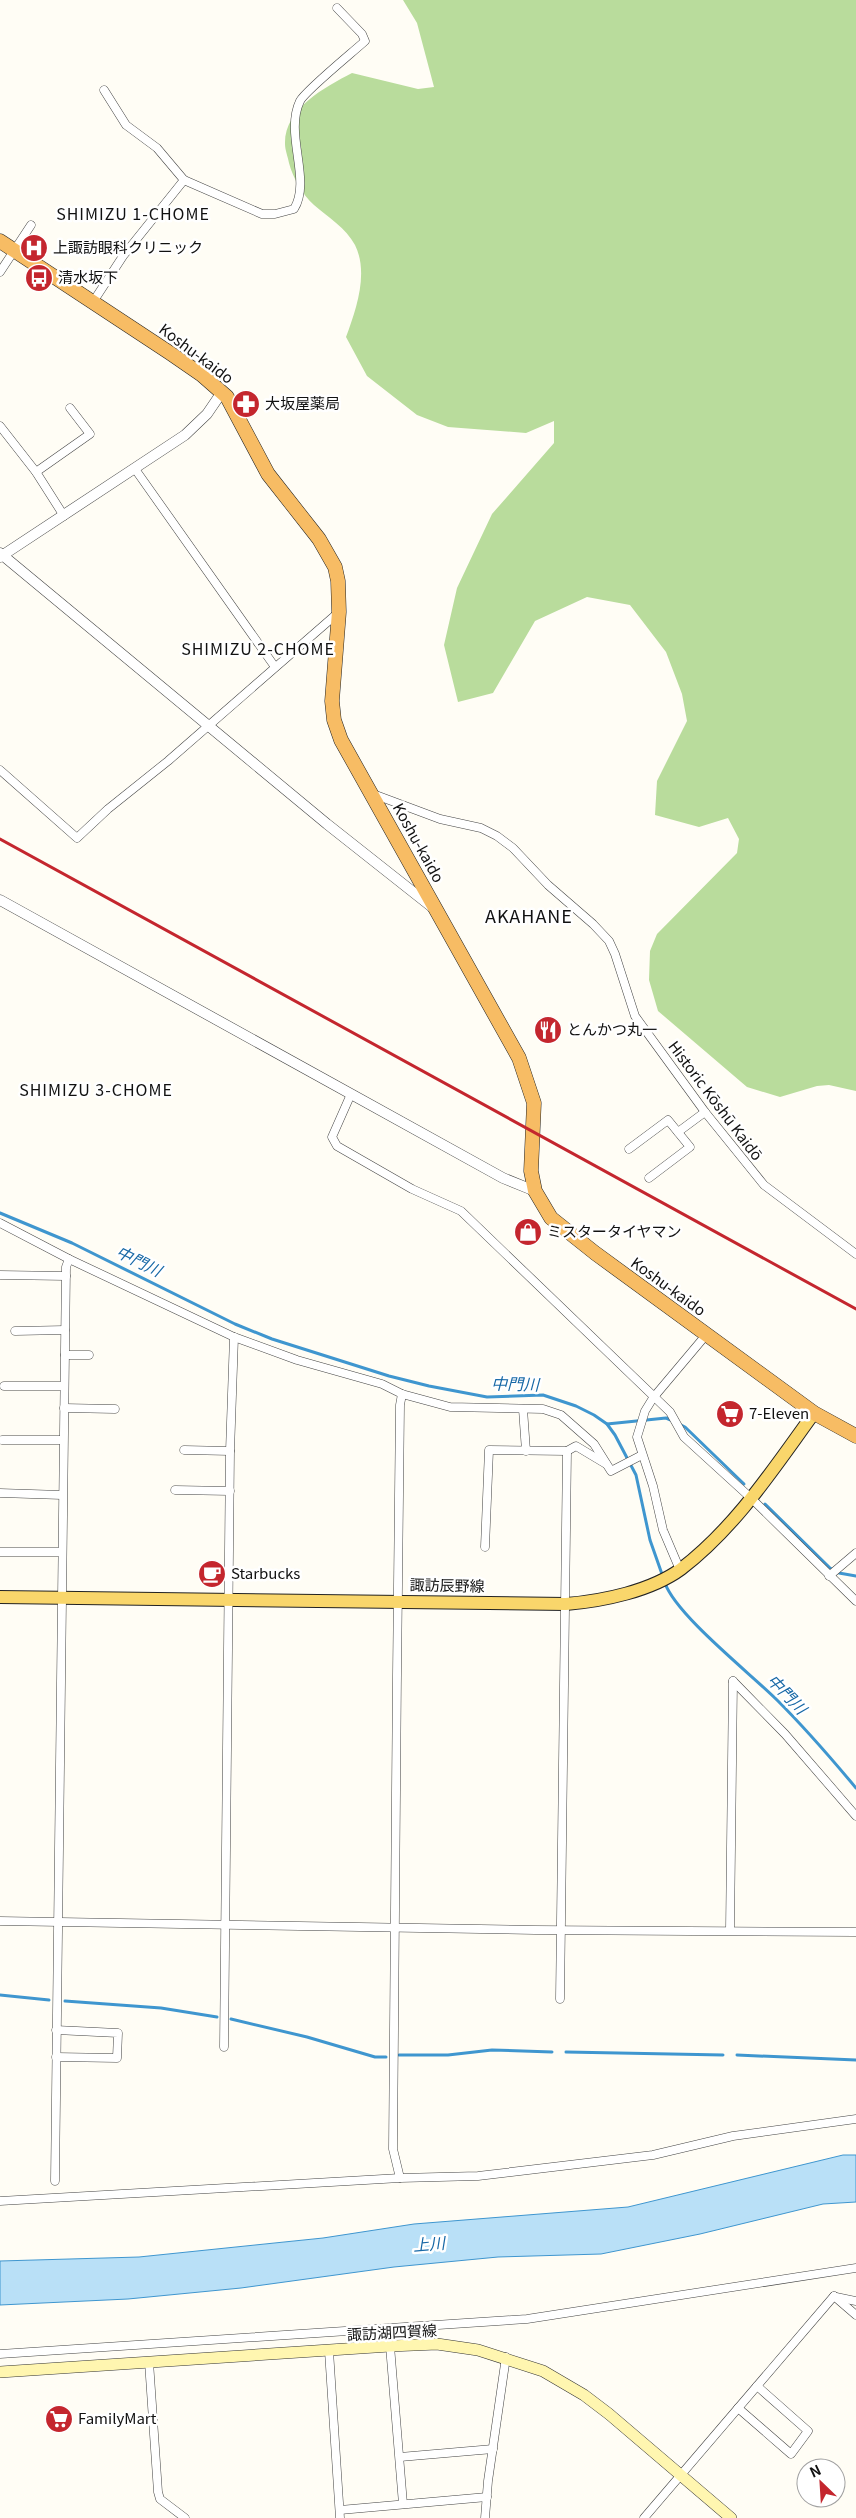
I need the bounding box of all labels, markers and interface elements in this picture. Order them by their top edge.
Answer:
district label: SHIMIZU 1-CHOME [56,201,210,225]
hospital icon: 上諏訪眼科クリニック [19,233,49,263]
place label: 上諏訪眼科クリニック [53,236,203,257]
bus stop icon: 清水坂下 [24,263,54,293]
place label: 清水坂下 [58,266,118,287]
street label: Koshu-kaido [155,318,238,388]
pharmacy icon: 大坂屋薬局 [231,389,261,419]
place label: 大坂屋薬局 [265,392,340,413]
district label: SHIMIZU 2-CHOME [181,636,335,660]
street label: Koshu-kaido [389,799,450,886]
district label: AKAHANE [485,902,573,928]
restaurant icon: とんかつ丸一 [533,1015,563,1045]
place label: とんかつ丸一 [567,1018,657,1039]
street label: Historic Kōshū Kaidō [664,1036,768,1164]
district label: SHIMIZU 3-CHOME [19,1077,173,1101]
shop icon: ミスタータイヤマン [513,1217,543,1247]
place label: ミスタータイヤマン [547,1220,682,1241]
water label: 中門川 [113,1239,168,1282]
street label: Koshu-kaido [627,1251,711,1320]
water label: 中門川 [491,1371,541,1395]
supermarket icon: 7-Eleven [715,1399,745,1429]
place label: 7-Eleven [749,1402,809,1423]
cafe icon: Starbucks [197,1559,227,1589]
place label: Starbucks [231,1562,300,1583]
street label: 諏訪辰野線 [409,1573,485,1596]
water label: 中門川 [762,1668,814,1720]
water label: 上川 [412,2229,448,2256]
street label: 諏訪湖四賀線 [346,2319,437,2344]
supermarket icon: FamilyMart [44,2404,74,2434]
place label: FamilyMart [78,2407,157,2428]
north arrow [796,2458,846,2508]
text: N [806,2459,824,2482]

